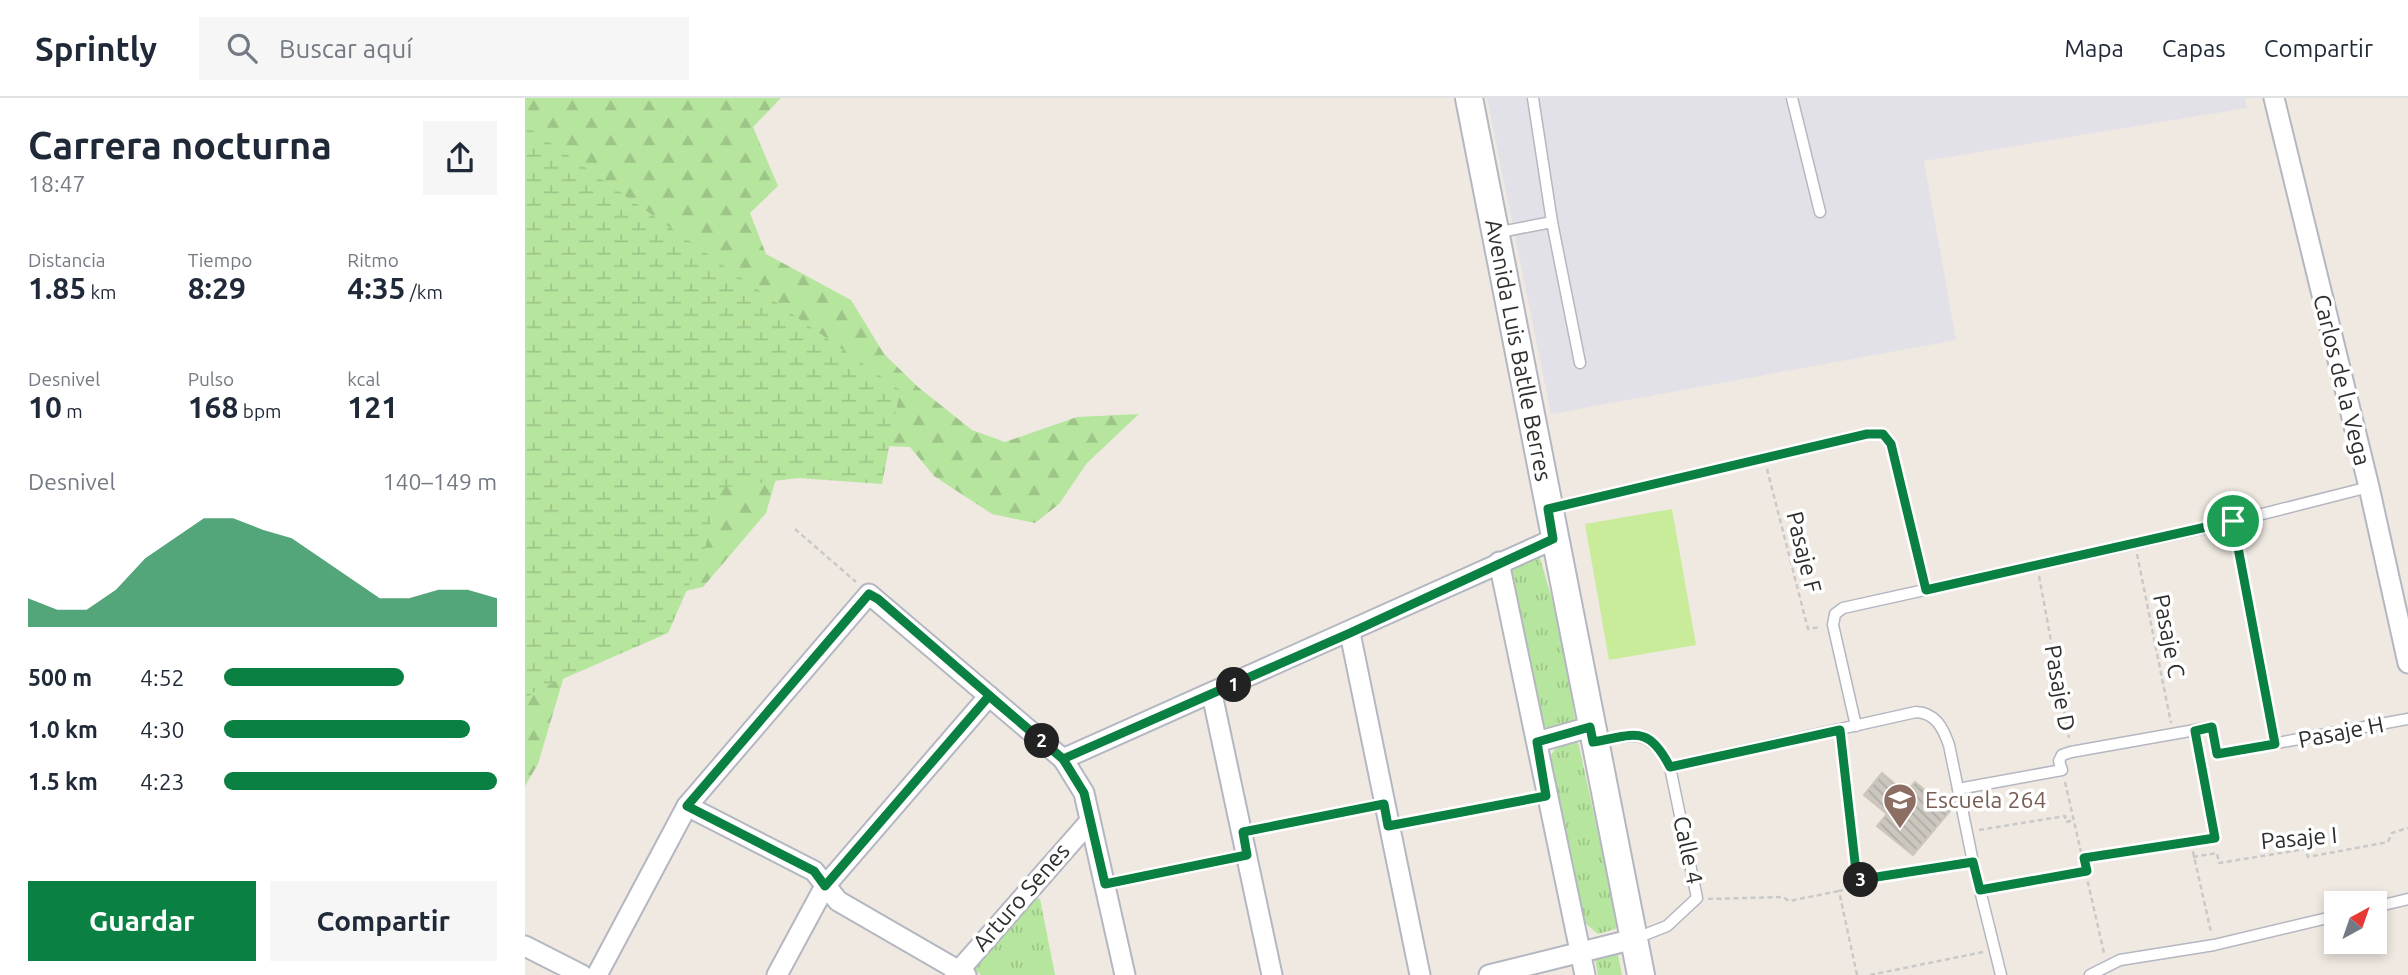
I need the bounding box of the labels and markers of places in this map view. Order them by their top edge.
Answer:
pin [2203,491,2263,551]
pin: 1 [1217,668,1251,702]
pin: 2 [1025,724,1059,758]
school or university icon: Escuela 264 [1881,781,1919,830]
place label: Escuela 264 [1925,787,2047,812]
pin: 3 [1843,862,1879,898]

